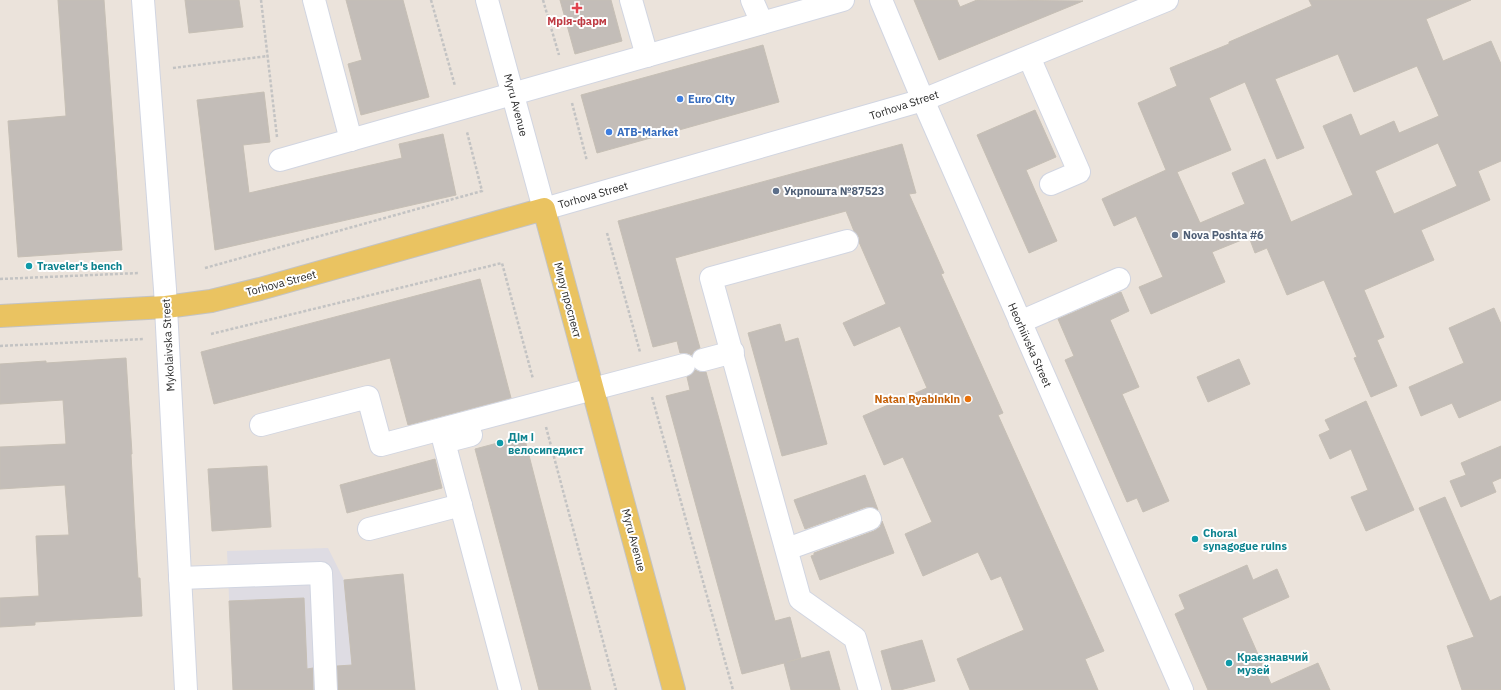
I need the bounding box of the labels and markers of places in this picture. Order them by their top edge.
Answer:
marker: Мрія-фарм [572,3,582,13]
place label: Мрія-фарм [547,14,607,28]
place label: Euro City [688,92,735,106]
marker: Euro City [675,94,685,104]
place label: ATB-Market [617,125,678,139]
marker: ATB-Market [604,127,614,137]
place label: Укрпошта №87523 [784,184,884,198]
marker: Укрпошта №87523 [771,186,781,196]
place label: Nova Poshta #6 [1183,228,1264,242]
marker: Nova Poshta #6 [1170,230,1180,240]
place label: Traveler's bench [37,259,122,273]
marker: Traveler's bench [24,261,34,271]
place label: Natan Ryabinkin [874,392,960,406]
marker: Natan Ryabinkin [963,394,973,404]
place label: Дім і велосипедист [508,430,584,457]
marker: Дім і велосипедист [495,438,505,448]
place label: Choral synagogue ruins [1203,526,1287,553]
marker: Choral synagogue ruins [1190,534,1200,544]
place label: Краєзнавчий музей [1237,650,1308,677]
marker: Краєзнавчий музей [1224,658,1234,668]

